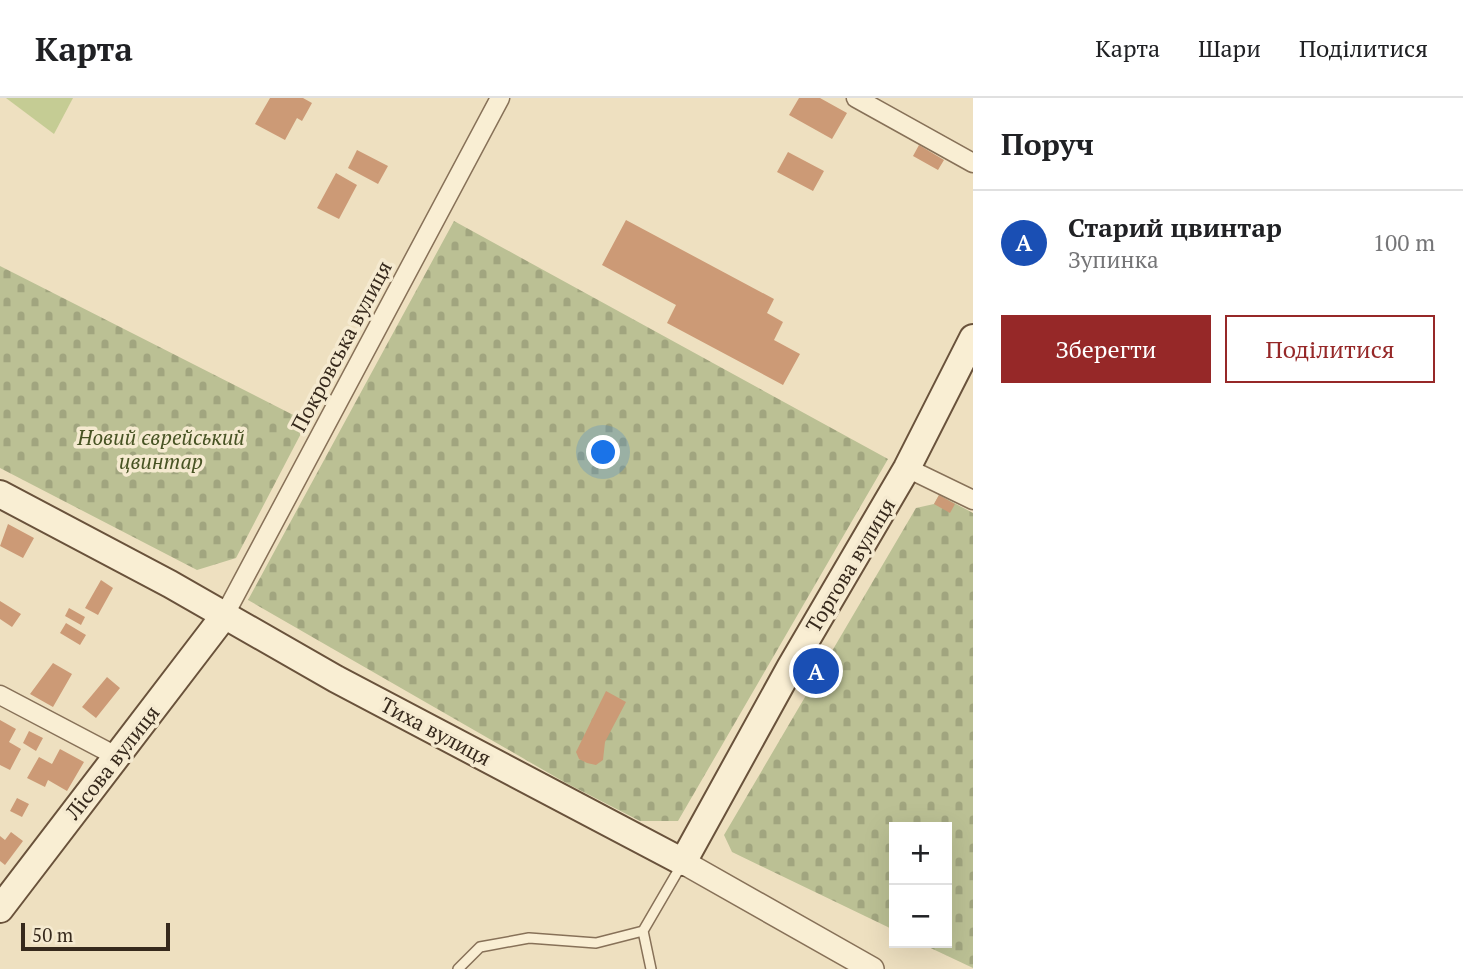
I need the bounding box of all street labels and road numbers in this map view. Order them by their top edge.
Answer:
street label: Покровська вулиця [284,256,398,436]
street label: Торгова вулиця [799,493,901,637]
street label: Тиха вулиця [376,690,496,772]
street label: Лісова вулиця [58,699,165,826]

